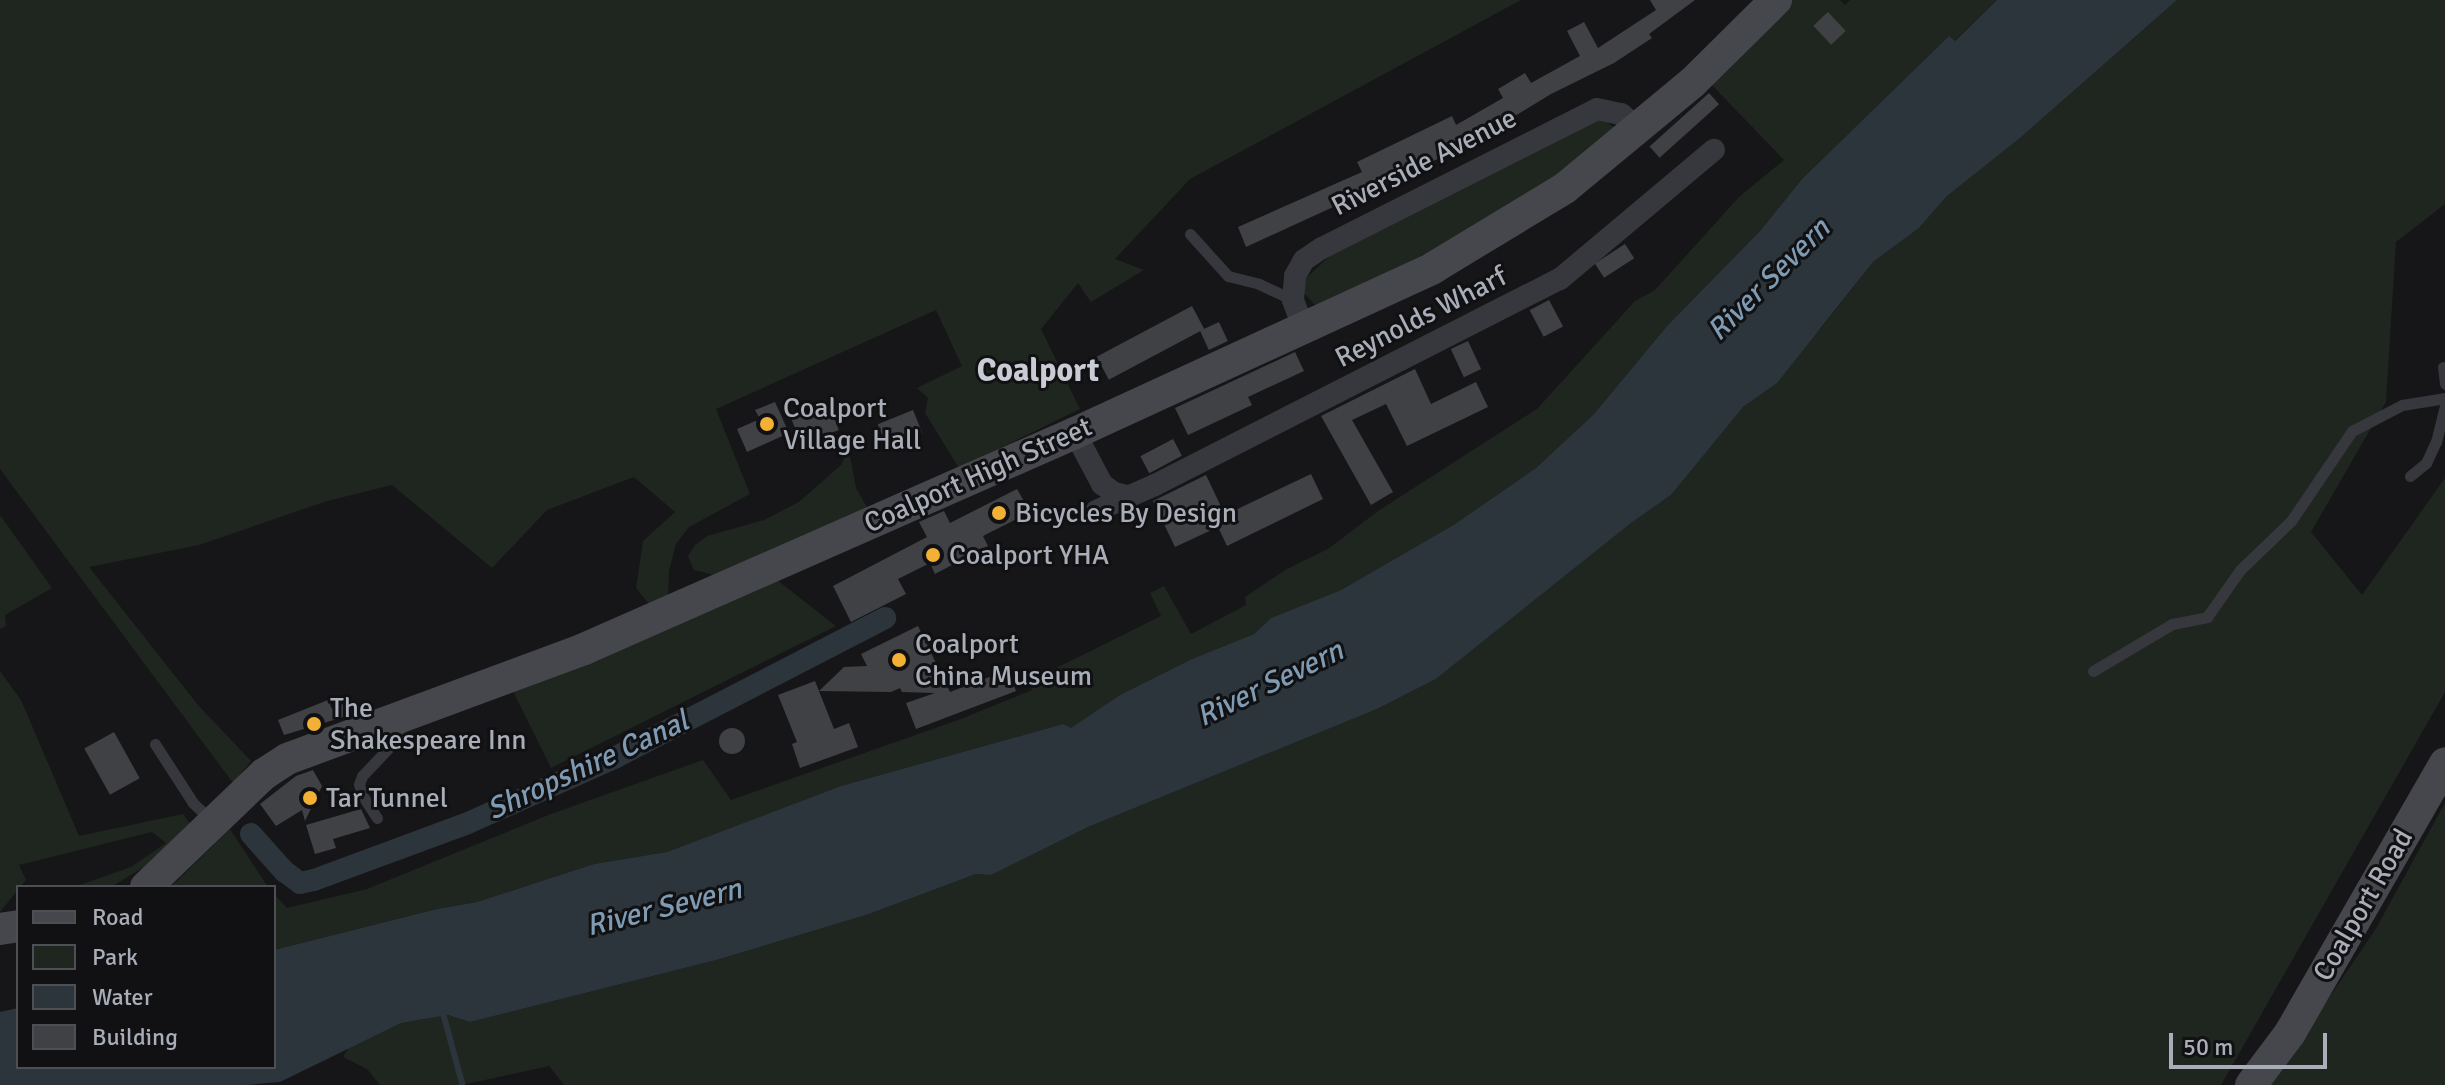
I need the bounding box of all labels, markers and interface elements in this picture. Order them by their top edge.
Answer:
street label: Riverside Avenue [1326,101,1522,223]
water label: River Severn [1700,211,1838,349]
street label: Reynolds Wharf [1330,259,1512,375]
district label: Coalport [977,352,1099,390]
place label: Coalport Village Hall [783,391,921,457]
street label: Coalport High Street [859,410,1097,540]
marker: Coalport Village Hall [758,415,776,433]
place label: Bicycles By Design [1015,496,1237,530]
marker: Bicycles By Design [990,504,1008,522]
place label: Coalport YHA [949,538,1109,572]
marker: Coalport YHA [924,546,942,564]
place label: Coalport China Museum [915,627,1092,693]
water label: River Severn [1191,633,1349,735]
marker: Coalport China Museum [890,651,908,669]
place label: The Shakespeare Inn [330,691,527,757]
water label: Shropshire Canal [482,704,694,828]
marker: The Shakespeare Inn [305,715,323,733]
place label: Tar Tunnel [326,781,448,815]
marker: Tar Tunnel [301,789,319,807]
street label: Coalport Road [2306,823,2420,987]
water label: River Severn [583,871,745,945]
legend [16,885,276,1069]
text: Road [92,902,143,932]
text: Park [92,942,138,972]
text: Water [92,982,152,1012]
scale bar [2173,1017,2331,1067]
text: Building [92,1022,178,1052]
text: 50 m [2183,1032,2233,1062]

